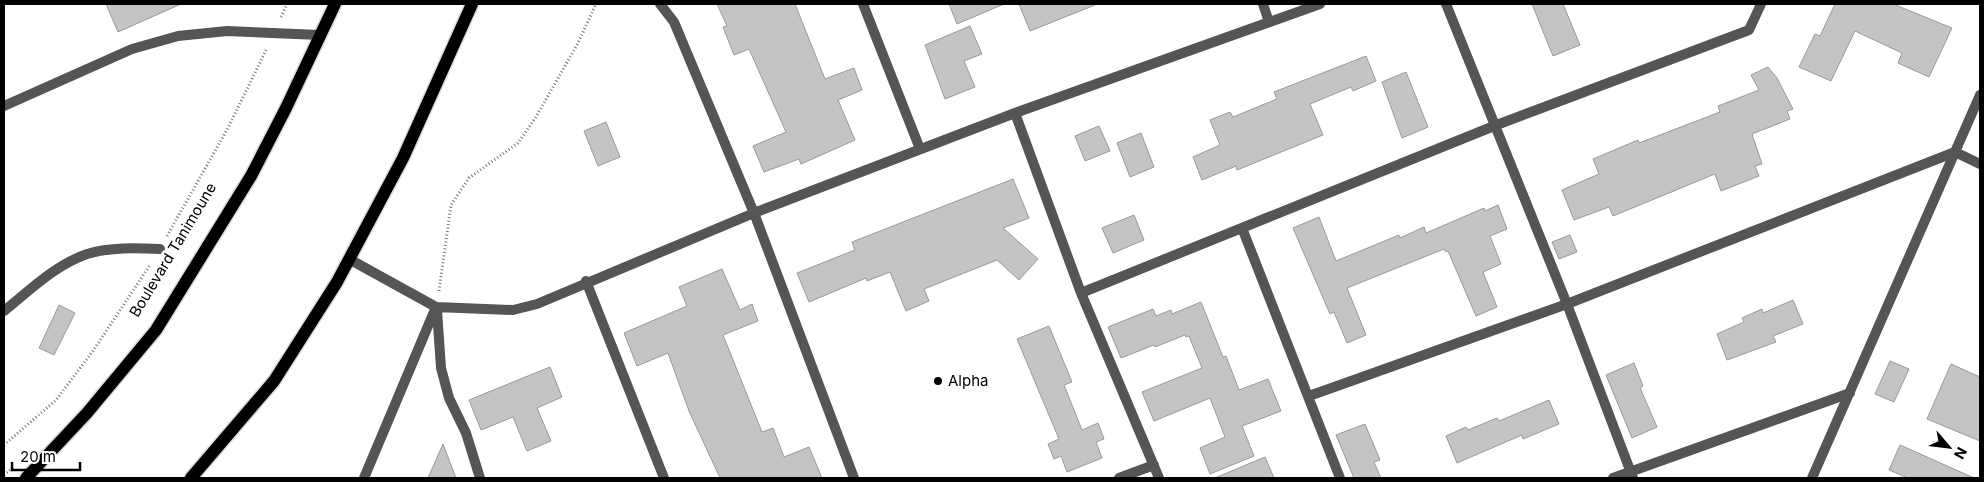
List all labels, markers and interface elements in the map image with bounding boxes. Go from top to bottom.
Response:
street label: Boulevard Tanimoune [125,179,220,320]
place label: Alpha [948,371,988,390]
marker: Alpha [932,375,944,387]
north arrow [1924,422,1974,472]
scale bar [12,440,80,472]
text: N [1951,445,1971,462]
text: 20 m [20,447,56,466]

